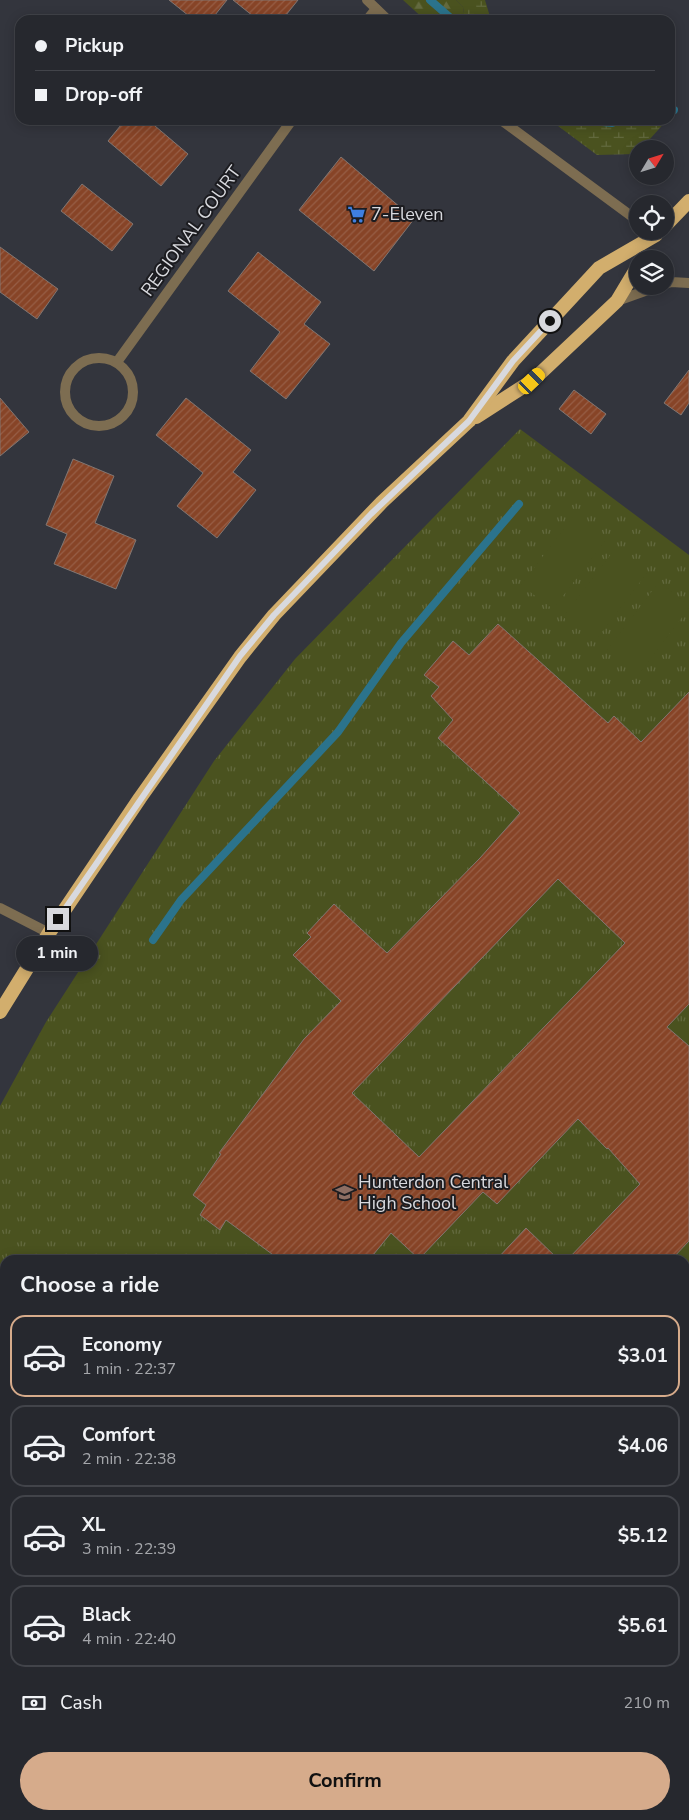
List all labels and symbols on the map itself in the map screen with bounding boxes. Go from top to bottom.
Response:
north arrow [629,140,674,185]
street label: REGIONAL COURT [135,161,247,301]
place label: 7-Eleven [371,202,444,226]
supermarket icon: 7-Eleven [347,204,367,224]
route start [539,310,561,332]
car [515,365,548,397]
route end [47,908,69,930]
callout: 1 min [17,936,99,972]
place label: Hunterdon Central High School [358,1170,509,1215]
school or university icon: Hunterdon Central High School [334,1182,354,1202]

